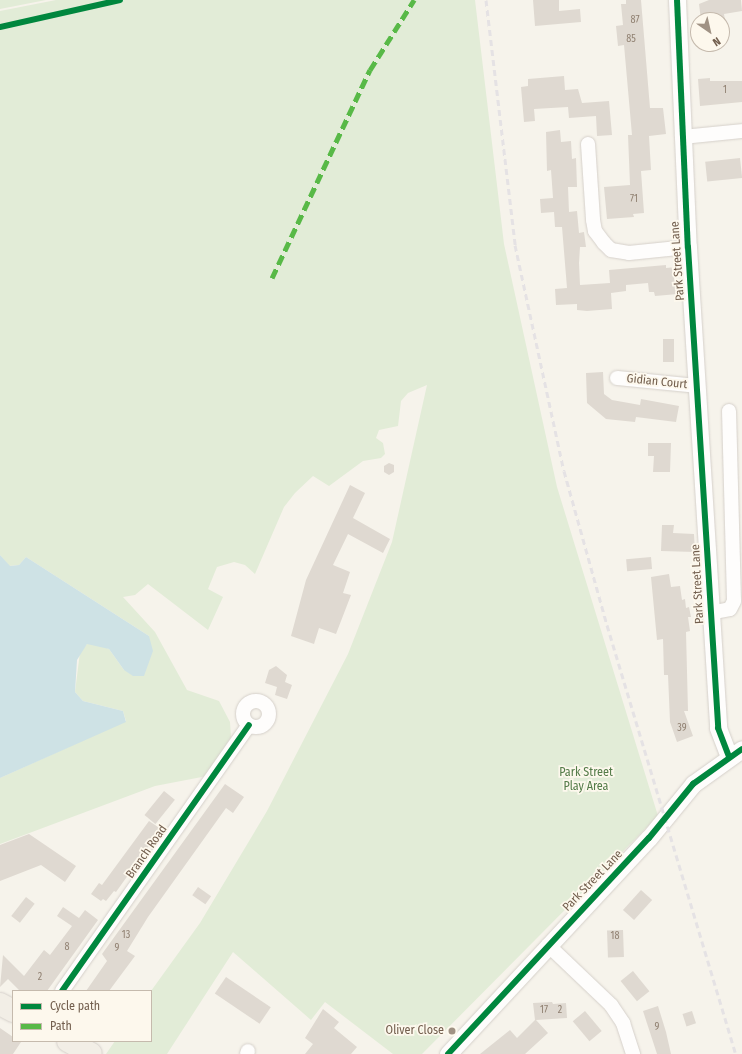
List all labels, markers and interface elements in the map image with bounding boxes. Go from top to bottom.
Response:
north arrow [690,12,730,52]
house number: 87 [631,15,639,27]
house number: 85 [626,34,636,46]
text: N [710,34,723,49]
house number: 1 [723,85,727,97]
house number: 71 [630,194,638,206]
street label: Park Street Lane [668,221,688,301]
street label: Gidian Court [626,372,688,392]
street label: Park Street Lane [689,544,707,624]
house number: 39 [677,723,687,735]
park label: Park Street Play Area [559,766,613,794]
street label: Branch Road [123,823,171,881]
street label: Park Street Lane [560,847,626,915]
house number: 13 [122,930,130,942]
house number: 18 [611,931,619,943]
house number: 8 [65,942,69,954]
house number: 9 [115,943,119,955]
house number: 2 [38,972,42,984]
legend [12,990,152,1042]
text: Cycle path [50,999,100,1013]
house number: 17 [540,1005,548,1017]
house number: 2 [558,1005,562,1017]
text: Path [50,1019,72,1033]
house number: 9 [655,1022,659,1034]
place label: Oliver Close [386,1024,444,1038]
marker: Oliver Close [447,1026,457,1036]

